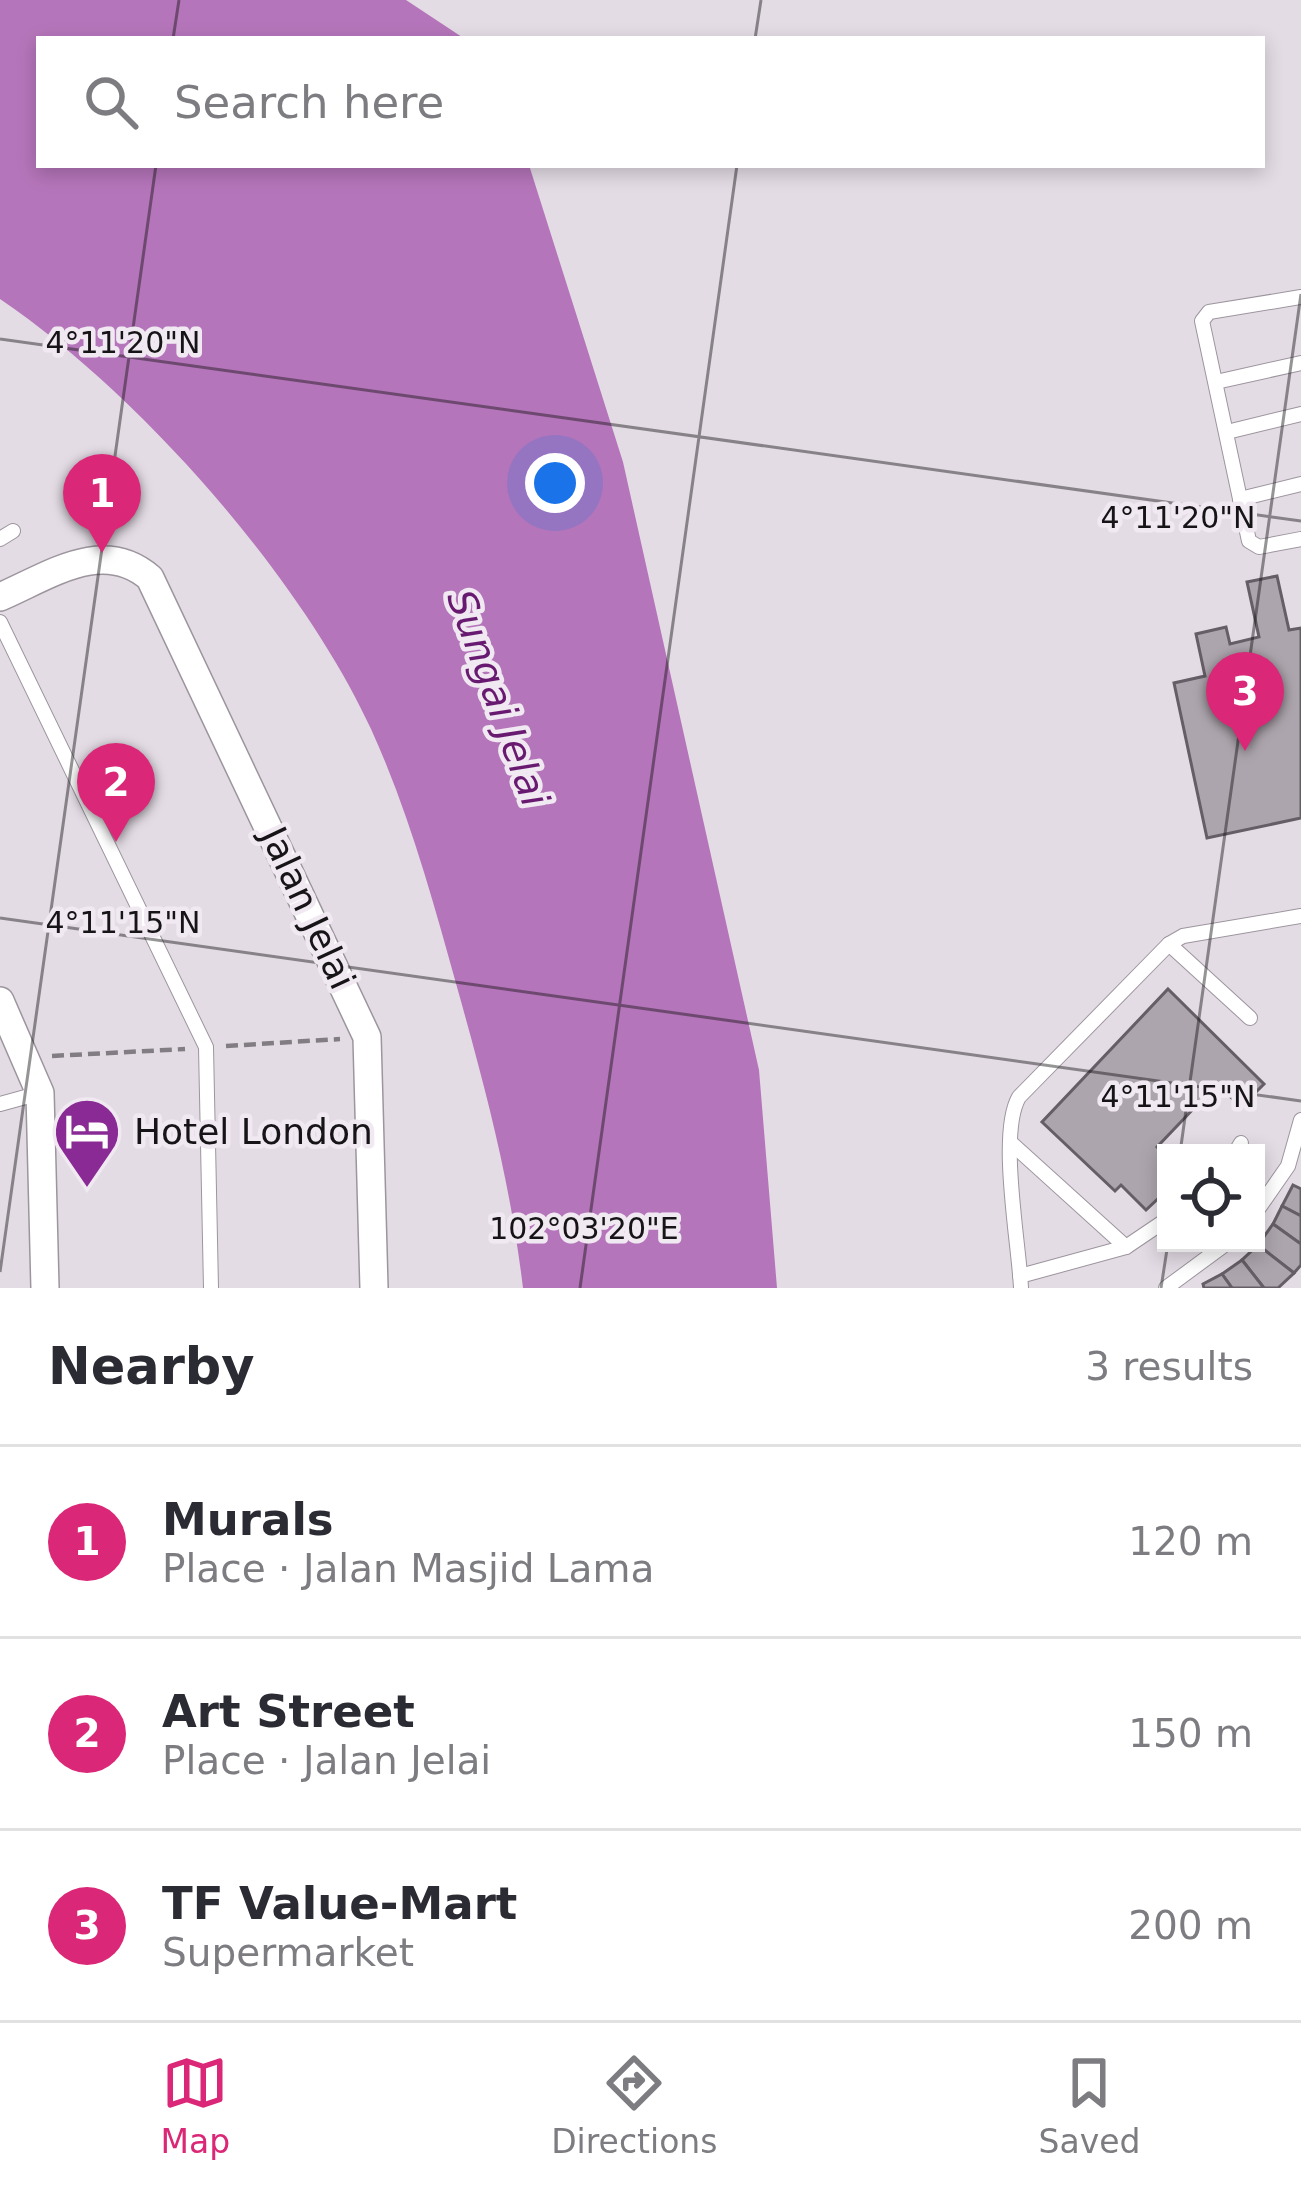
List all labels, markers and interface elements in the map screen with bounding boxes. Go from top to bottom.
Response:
search box [36,36,1265,168]
icon: search [78,69,144,135]
text: Search here [174,76,444,129]
text: 4°11'20"N [46,325,200,360]
your location [525,453,585,513]
pin: 1 [63,454,141,553]
text: 4°11'20"N [1101,500,1255,535]
water label: Sungai Jelai [438,584,558,813]
pin: 3 [1206,652,1284,751]
pin: 2 [77,743,155,842]
street label: Jalan Jelai [252,819,363,995]
text: 4°11'15"N [46,905,200,940]
text: 4°11'15"N [1101,1079,1255,1114]
hotel icon: Hotel London [52,1096,122,1190]
place label: Hotel London [134,1111,373,1152]
map controls [1157,1144,1265,1252]
button: locate [1157,1144,1265,1252]
text: 102°03'20"E [489,1211,679,1246]
text: Nearby [48,1337,255,1396]
text: 3 results [1085,1344,1253,1389]
text: Murals [162,1493,334,1546]
text: 1 [73,1519,101,1564]
text: 120 m [1128,1519,1253,1564]
text: Place · Jalan Masjid Lama [162,1546,654,1591]
text: Art Street [162,1685,415,1738]
text: 2 [73,1711,101,1756]
text: 150 m [1128,1711,1253,1756]
text: Place · Jalan Jelai [162,1738,491,1783]
text: TF Value-Mart [162,1877,517,1930]
text: 3 [73,1903,101,1948]
text: 200 m [1128,1903,1253,1948]
text: Supermarket [162,1930,414,1975]
tab: Map [161,2050,230,2161]
tab: Directions [551,2050,717,2161]
tab: Saved [1039,2050,1140,2161]

